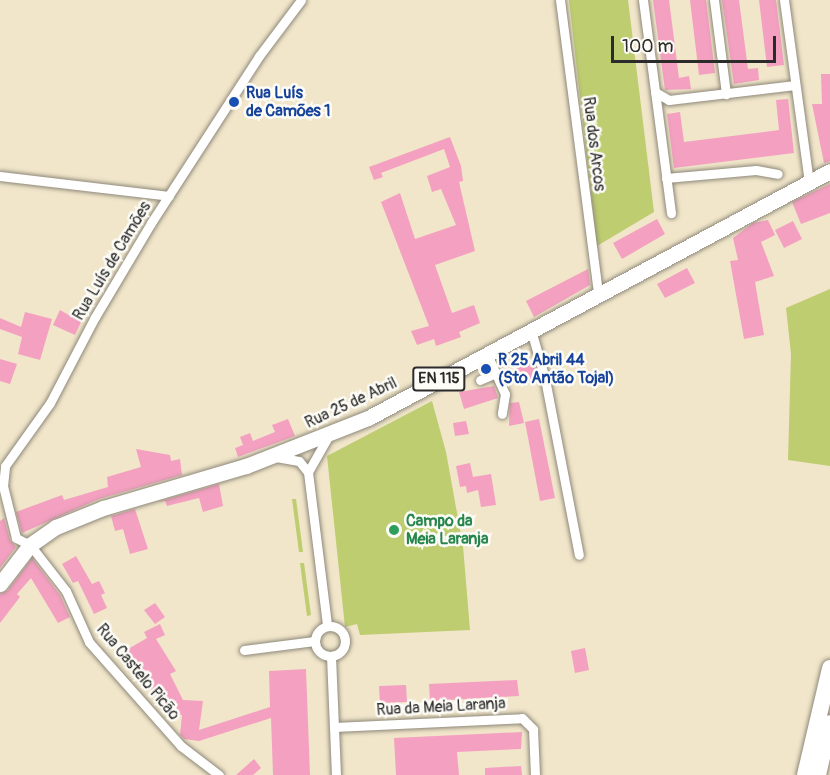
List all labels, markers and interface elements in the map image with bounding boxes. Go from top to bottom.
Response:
scale bar [614,24,779,62]
text: 100 m [622,35,674,58]
place label: Rua Luís de Camões 1 [246,83,330,121]
marker: Rua Luís de Camões 1 [227,95,241,109]
street label: Rua dos Arcos [579,96,609,192]
street label: Rua Luís de Camões [69,198,155,324]
place label: R 25 Abril 44 (Sto Antão Tojal) [498,350,614,388]
marker: R 25 Abril 44 (Sto Antão Tojal) [479,362,493,376]
road number: EN 115 [412,367,466,391]
street label: Rua 25 de Abril [302,373,400,433]
place label: Campo da Meia Laranja [406,511,488,549]
marker: Campo da Meia Laranja [387,523,401,537]
street label: Rua Castelo Picão [92,620,184,724]
street label: Rua da Meia Laranja [376,694,506,720]

